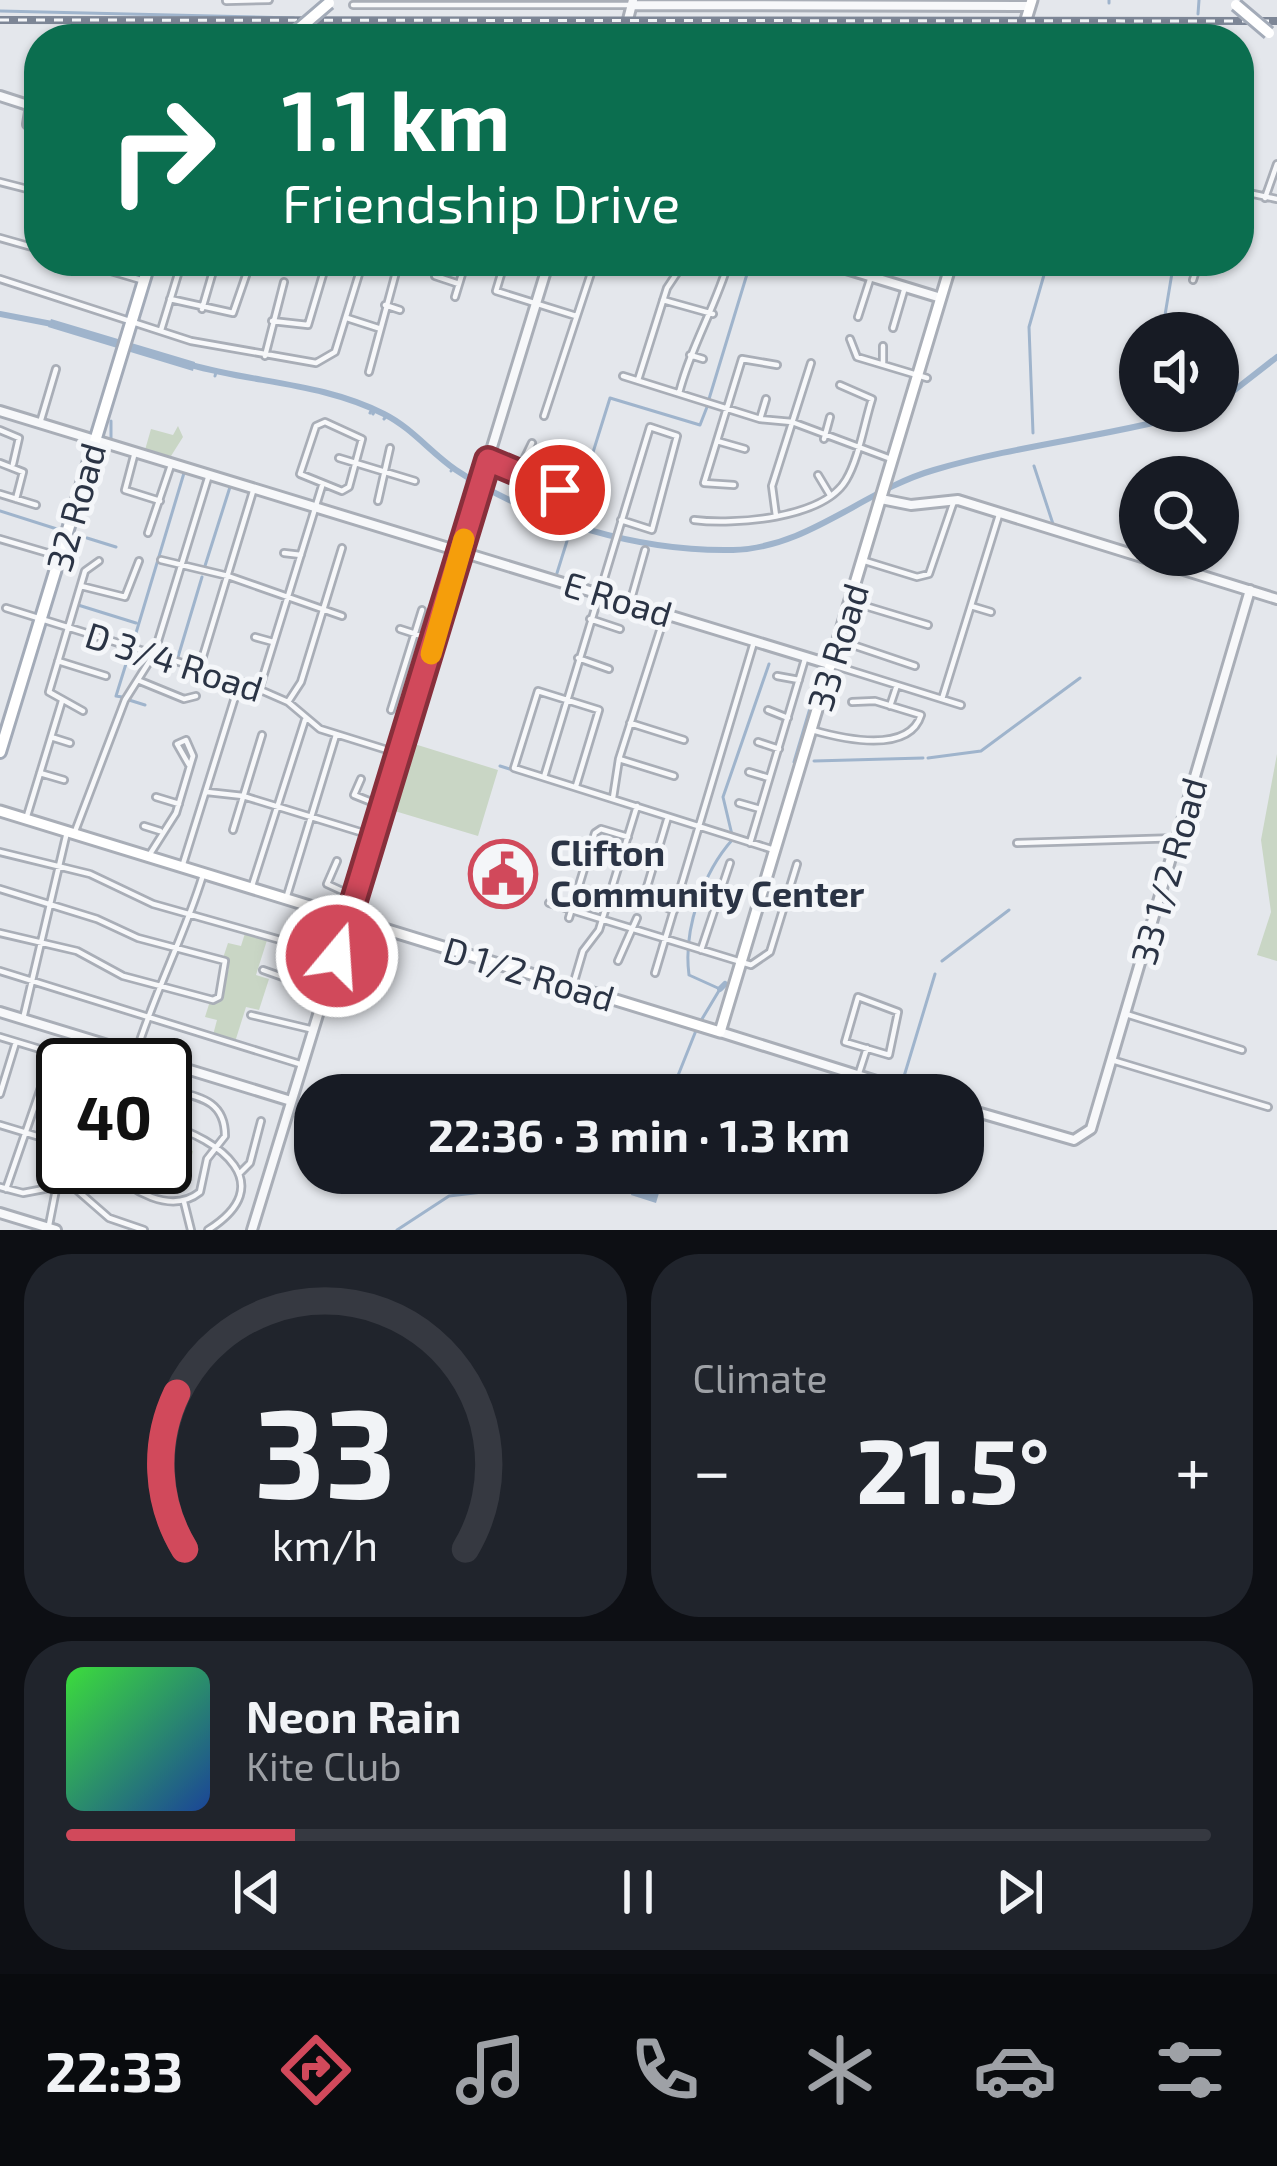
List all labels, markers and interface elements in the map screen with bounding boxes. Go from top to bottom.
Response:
text: 1.1 km [282,67,511,168]
icon: right [84,72,240,228]
text: Friendship Drive [282,169,680,234]
map controls [1119,312,1239,576]
button: sound [1119,312,1239,432]
street label: 32 Road [36,438,113,576]
pin [509,439,611,541]
button: search [1119,456,1239,576]
icon: arrive [527,457,593,523]
street label: E Road [559,561,678,634]
street label: 33 Road [797,578,876,715]
street label: D 3/4 Road [80,612,268,709]
street label: 33 1/2 Road [1120,772,1215,969]
place label: Clifton Community Center [550,830,865,915]
public building icon: Clifton Community Center [468,839,538,909]
position arrow [274,893,400,1019]
street label: D 1/2 Road [439,926,620,1019]
speed limit sign: 40 [36,1038,192,1194]
text: 22:36 · 3 min · 1.3 km [428,1107,850,1161]
text: Climate [693,1354,827,1401]
text: 33 [254,1373,396,1523]
text: 21.5° [856,1414,1050,1522]
text: − [693,1429,731,1508]
text: + [1175,1429,1211,1508]
text: km/h [272,1517,378,1569]
text: Neon Rain [246,1688,461,1742]
text: Kite Club [246,1742,402,1789]
icon: previous [224,1859,290,1925]
icon: pause [605,1859,671,1925]
icon: next [987,1859,1053,1925]
icon: directions [274,2028,358,2112]
icon: music [449,2028,533,2112]
icon: phone [623,2028,707,2112]
icon: climate [798,2028,882,2112]
icon: car [973,2028,1057,2112]
icon: filters [1148,2028,1232,2112]
text: 22:33 [45,2038,183,2103]

